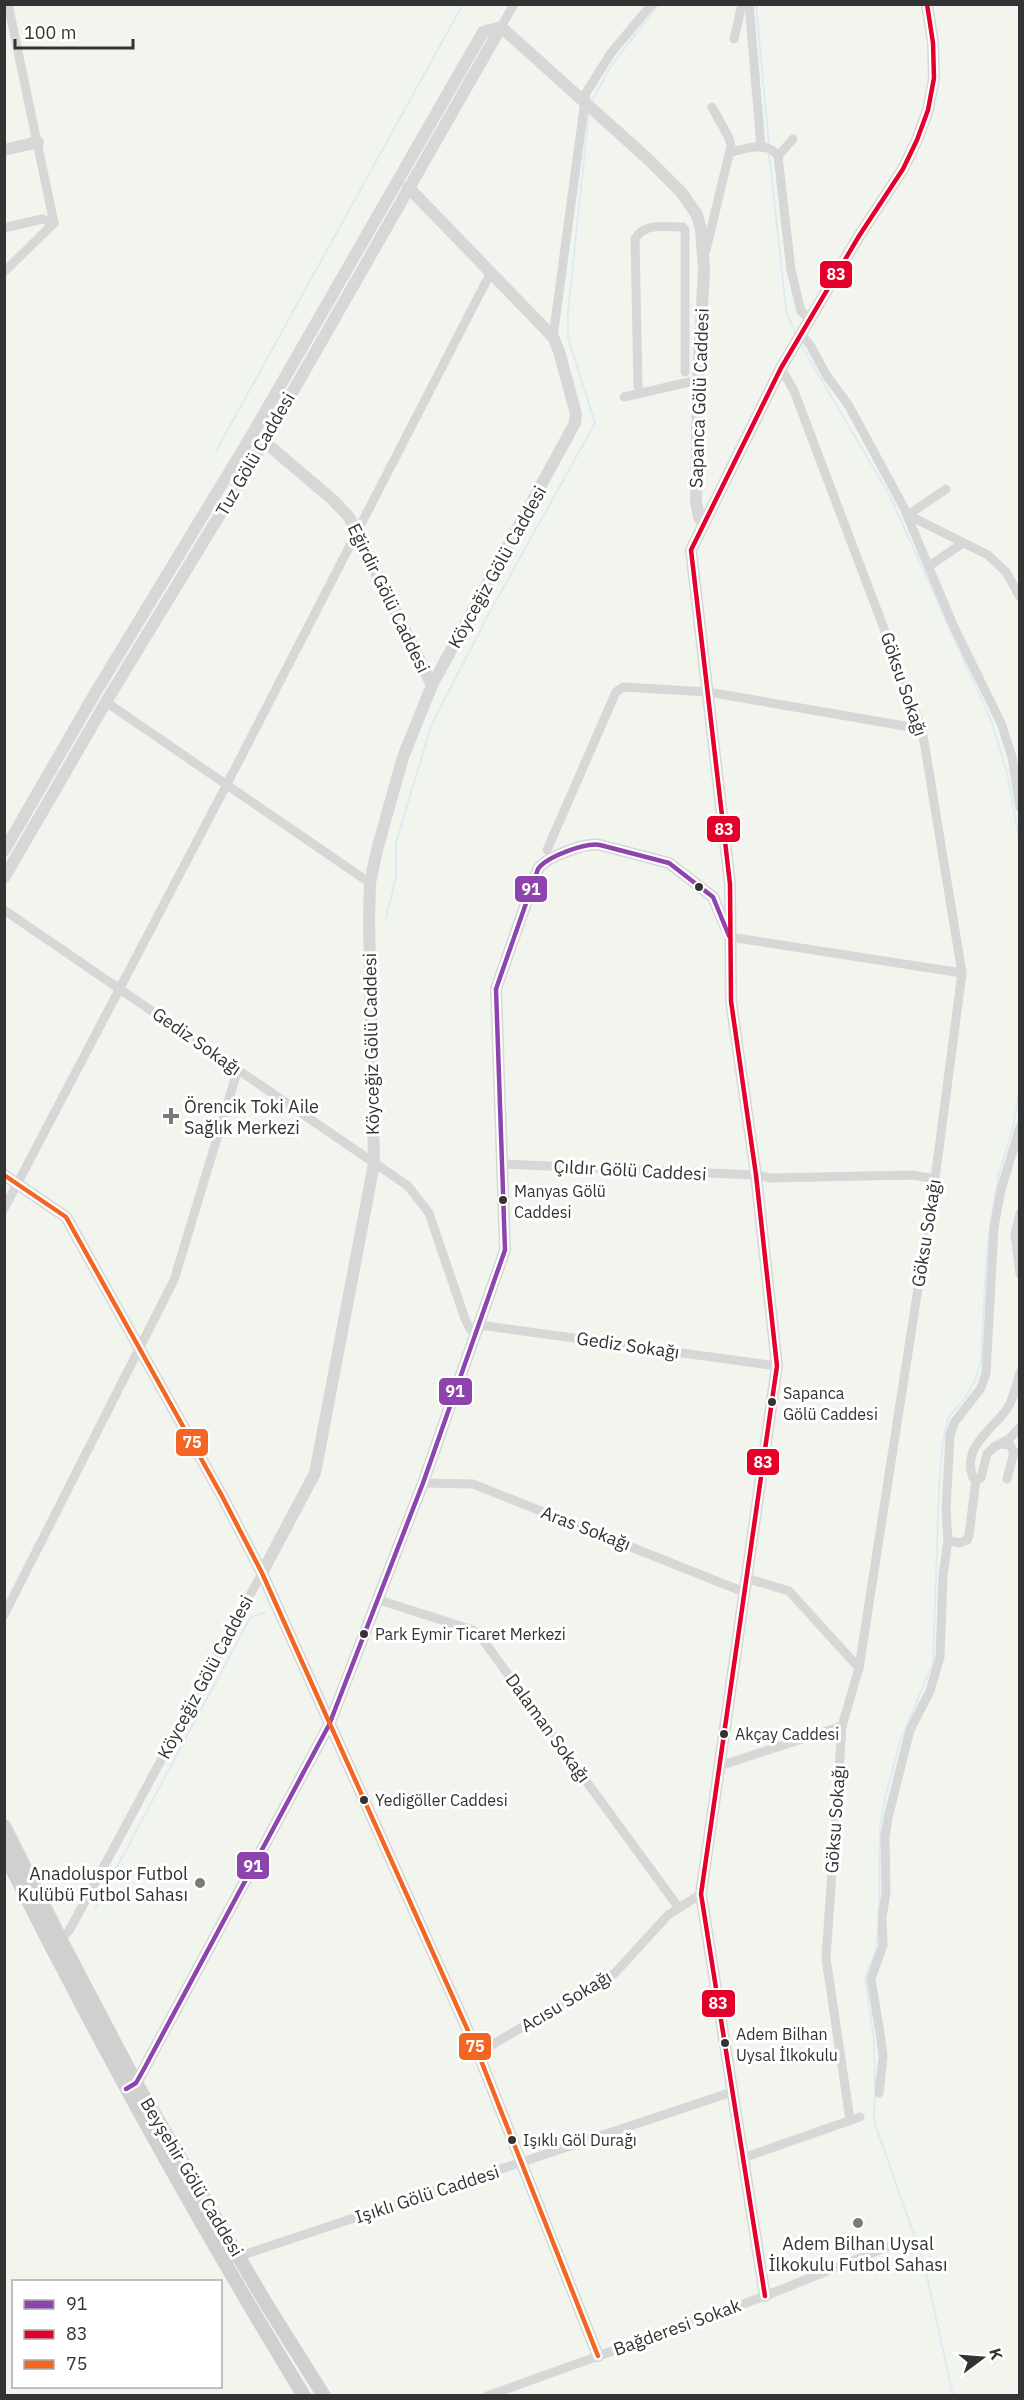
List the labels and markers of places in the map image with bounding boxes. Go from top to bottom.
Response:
unlabelled marker [693,881,705,893]
place label: Örencik Toki Aile Sağlık Merkezi [184,1095,319,1139]
marker: Örencik Toki Aile Sağlık Merkezi [162,1107,180,1125]
place label: Manyas Gölü Caddesi [514,1181,606,1222]
marker: Manyas Gölü Caddesi [497,1194,509,1206]
place label: Sapanca Gölü Caddesi [783,1383,878,1424]
marker: Sapanca Gölü Caddesi [766,1396,778,1408]
place label: Park Eymir Ticaret Merkezi [375,1624,566,1644]
marker: Park Eymir Ticaret Merkezi [358,1628,370,1640]
place label: Akçay Caddesi [735,1724,839,1744]
marker: Akçay Caddesi [718,1728,730,1740]
place label: Yedigöller Caddesi [375,1790,508,1810]
marker: Yedigöller Caddesi [358,1794,370,1806]
place label: Anadoluspor Futbol Kulübü Futbol Sahası [18,1862,188,1906]
marker: Anadoluspor Futbol Kulübü Futbol Sahası [193,1876,207,1890]
place label: Adem Bilhan Uysal İlkokulu [736,2024,838,2065]
marker: Adem Bilhan Uysal İlkokulu [719,2037,731,2049]
place label: Işıklı Göl Durağı [523,2130,637,2150]
marker: Işıklı Göl Durağı [506,2134,518,2146]
marker: Adem Bilhan Uysal İlkokulu Futbol Sahası [851,2216,865,2230]
place label: Adem Bilhan Uysal İlkokulu Futbol Sahası [768,2232,948,2276]

